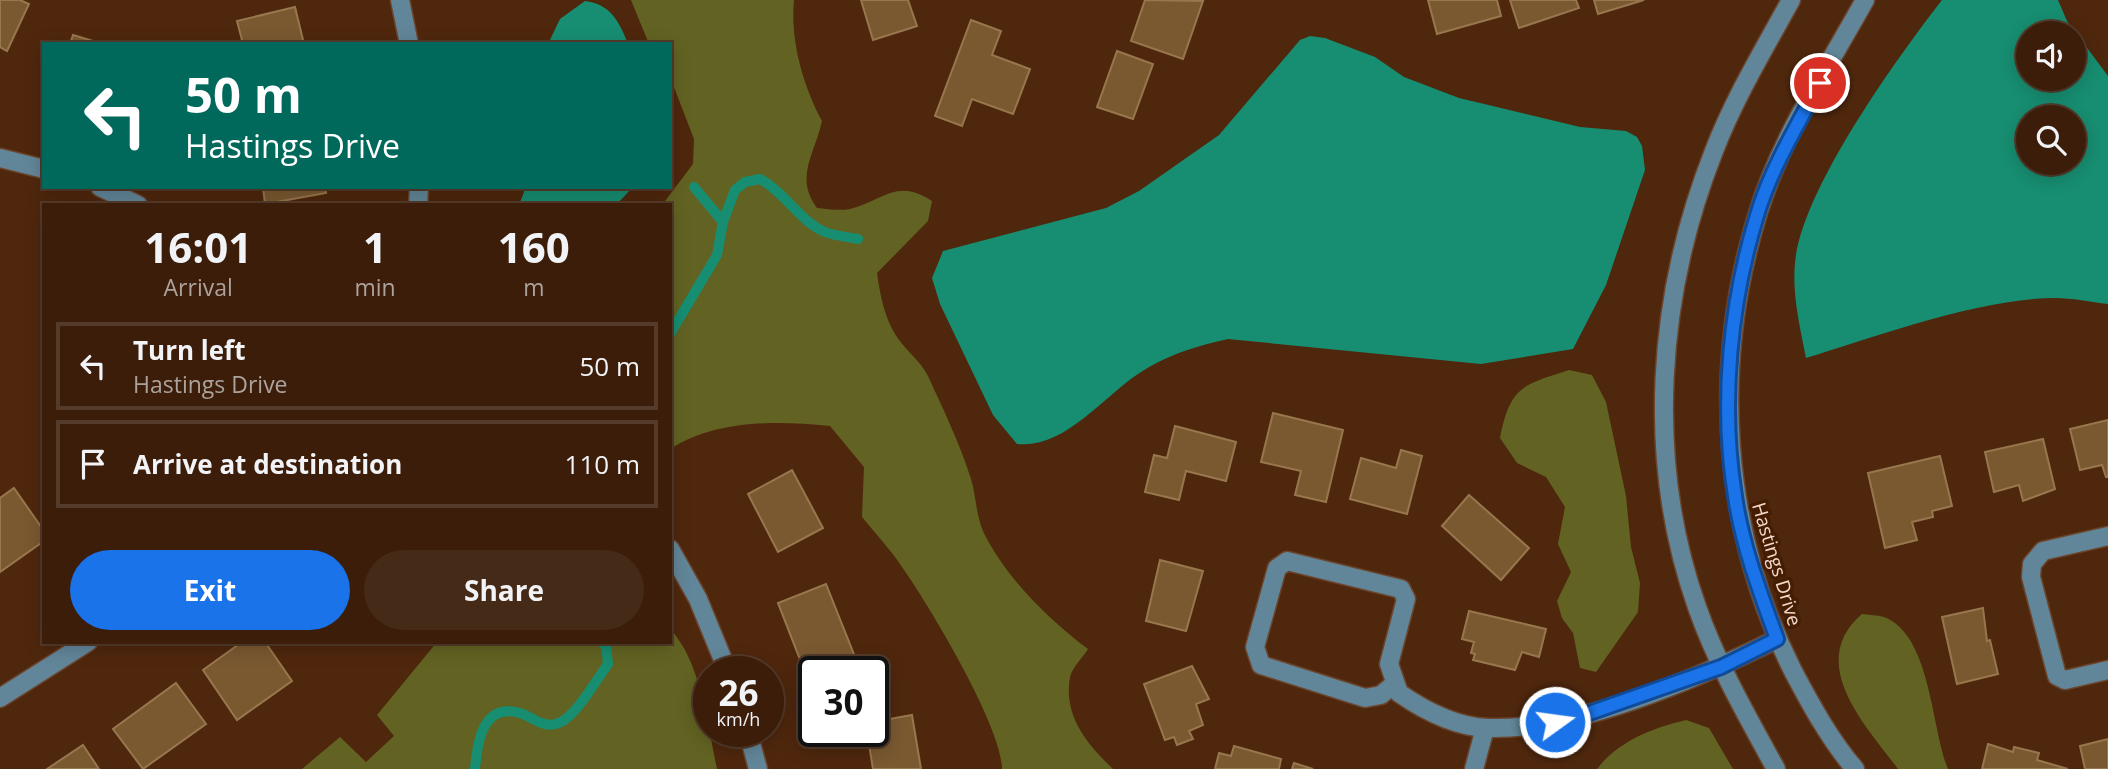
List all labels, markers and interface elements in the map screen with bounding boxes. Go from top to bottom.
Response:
map controls [2016,21,2086,175]
button: sound [2016,21,2086,91]
pin [1790,53,1850,113]
text: 50 m [185,61,302,127]
icon: arrive [1801,64,1839,102]
icon: left [70,70,161,161]
button: search [2016,105,2086,175]
text: Hastings Drive [185,124,400,167]
text: 16:01 [144,218,252,275]
text: 1 [363,218,387,275]
text: 160 [498,218,570,275]
text: Arrival [164,271,233,303]
text: min [354,271,396,303]
text: m [523,271,544,303]
text: Turn left [133,332,245,368]
icon: left [74,347,112,385]
text: 50 m [579,348,640,384]
text: Hastings Drive [133,368,288,400]
icon: arrive [74,445,112,483]
text: Arrive at destination [133,446,402,482]
text: 110 m [565,446,640,482]
street label: Hastings Drive [1746,499,1808,629]
button: Exit [70,550,350,630]
button: Share [364,550,644,630]
speed limit sign: 30 [798,656,889,747]
text: 26 [718,669,759,716]
position arrow [1518,685,1592,759]
text: km/h [717,707,760,731]

